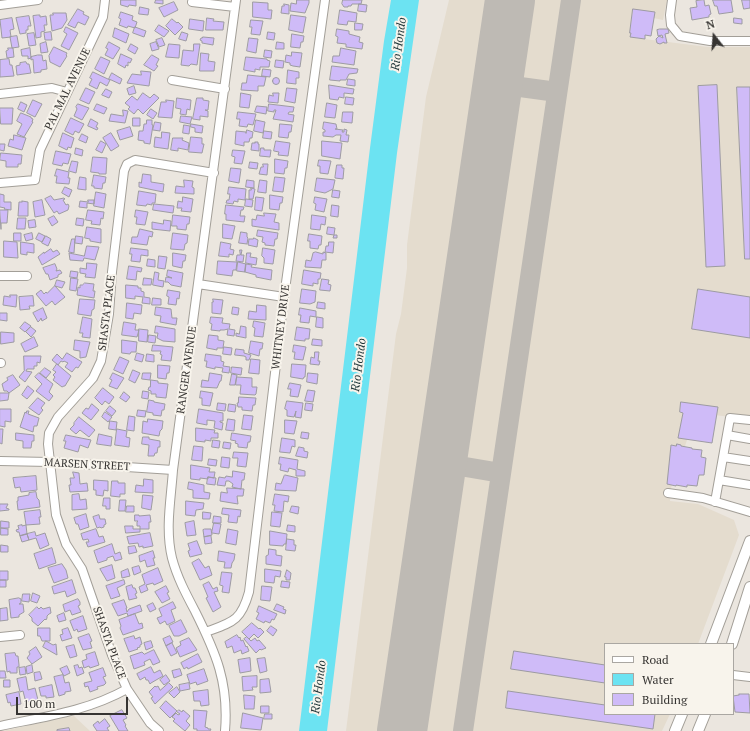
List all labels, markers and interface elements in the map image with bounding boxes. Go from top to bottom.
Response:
water label: Rio Hondo [388,16,410,72]
north arrow [694,16,734,56]
text: N [704,17,717,32]
street label: PAL MAL AVENUE [42,46,94,132]
street label: SHASTA PLACE [96,274,118,352]
street label: WHITNEY DRIVE [269,284,293,370]
street label: RANGER AVENUE [174,325,200,415]
water label: Rio Hondo [349,337,369,393]
street label: MARSEN STREET [44,456,130,474]
street label: SHASTA PLACE [90,605,128,681]
legend [604,643,734,715]
text: Road [642,652,669,667]
water label: Rio Hondo [309,659,329,715]
text: Water [642,672,674,687]
scale bar [18,689,130,715]
text: Building [642,692,687,707]
text: 100 m [23,696,55,711]

